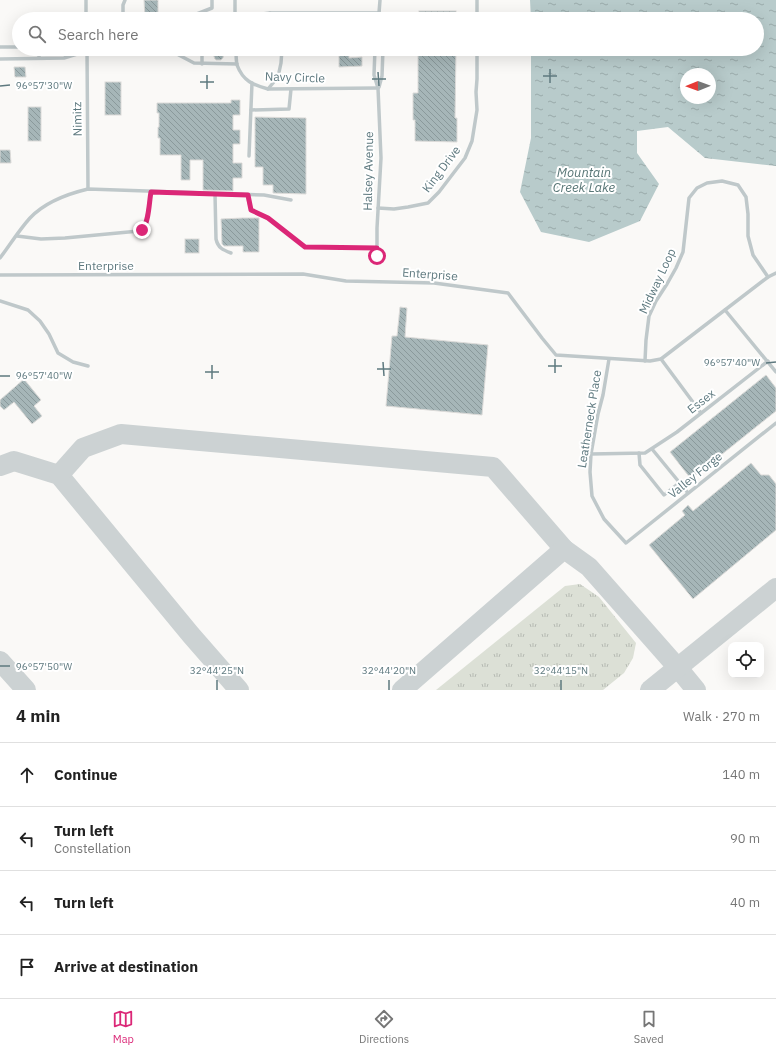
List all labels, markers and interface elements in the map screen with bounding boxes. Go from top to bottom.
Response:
search box [12,12,764,56]
icon: search [26,23,48,45]
text: Search here [58,25,138,44]
street label: Navy Circle [265,68,326,86]
north arrow [680,68,716,104]
text: 96°57'30"W [16,79,72,92]
street label: Nimitz [69,101,85,137]
street label: Halsey Avenue [360,131,376,211]
street label: King Drive [419,142,464,195]
water label: Mountain Creek Lake [553,164,616,196]
route end [133,221,151,239]
street label: Midway Loop [635,246,679,316]
route start [368,247,386,265]
street label: Enterprise [78,258,134,273]
street label: Enterprise [402,265,459,283]
text: 96°57'40"W [704,356,760,369]
text: 96°57'40"W [16,369,72,382]
street label: Leatherneck Place [574,369,604,469]
street label: Essex [684,386,718,416]
street label: Valley Forge [665,448,725,501]
map controls [728,642,764,678]
button: locate [728,642,764,678]
text: 96°57'50"W [16,660,72,673]
text: 32°44'25"N [190,664,244,677]
text: 32°44'20"N [362,664,416,677]
text: 32°44'15"N [534,664,588,677]
text: 4 min [16,705,60,727]
text: Walk · 270 m [683,708,760,725]
icon: ahead [16,764,38,786]
text: Continue [54,765,118,784]
text: 140 m [722,766,760,783]
text: Turn left [54,821,114,840]
icon: left [16,828,38,850]
text: 90 m [730,830,760,847]
text: Constellation [54,840,131,857]
icon: left [16,892,38,914]
text: Turn left [54,893,114,912]
text: 40 m [730,894,760,911]
icon: arrive [16,956,38,978]
text: Arrive at destination [54,957,198,976]
tab: Map [112,1008,134,1046]
tab: Directions [359,1008,409,1046]
tab: Saved [634,1008,664,1046]

